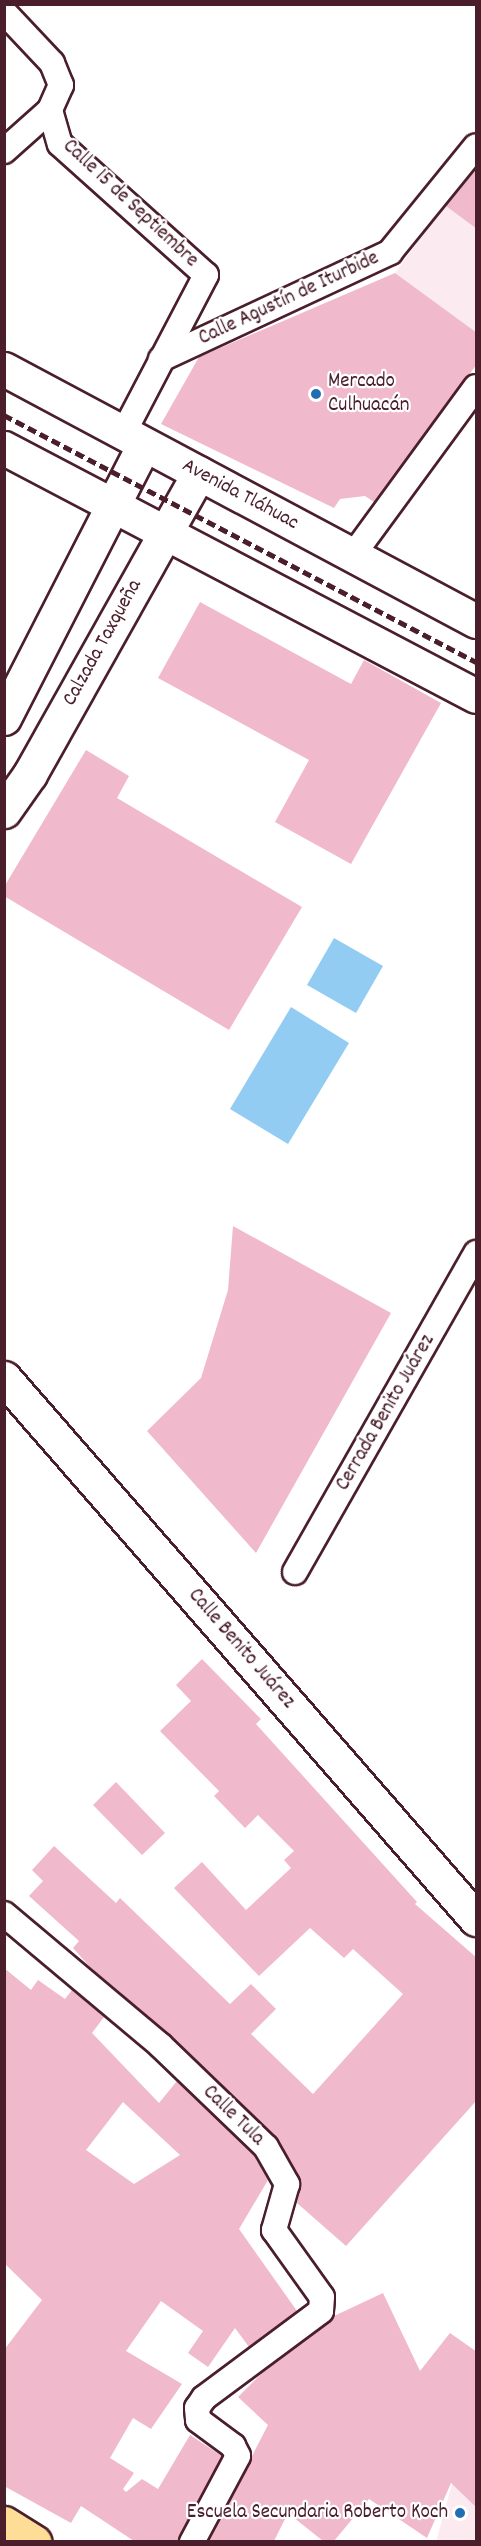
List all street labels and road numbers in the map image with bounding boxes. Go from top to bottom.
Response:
street label: Calle 15 de Septiembre [57,134,203,274]
street label: Calle Agustín de Iturbide [195,246,383,352]
street label: Avenida Tláhuac [177,454,303,536]
street label: Calzada Taxqueña [58,575,148,711]
street label: Cerrada Benito Juárez [331,1330,441,1496]
street label: Calle Benito Juárez [182,1584,300,1714]
street label: Calle Tula [197,2080,269,2152]

